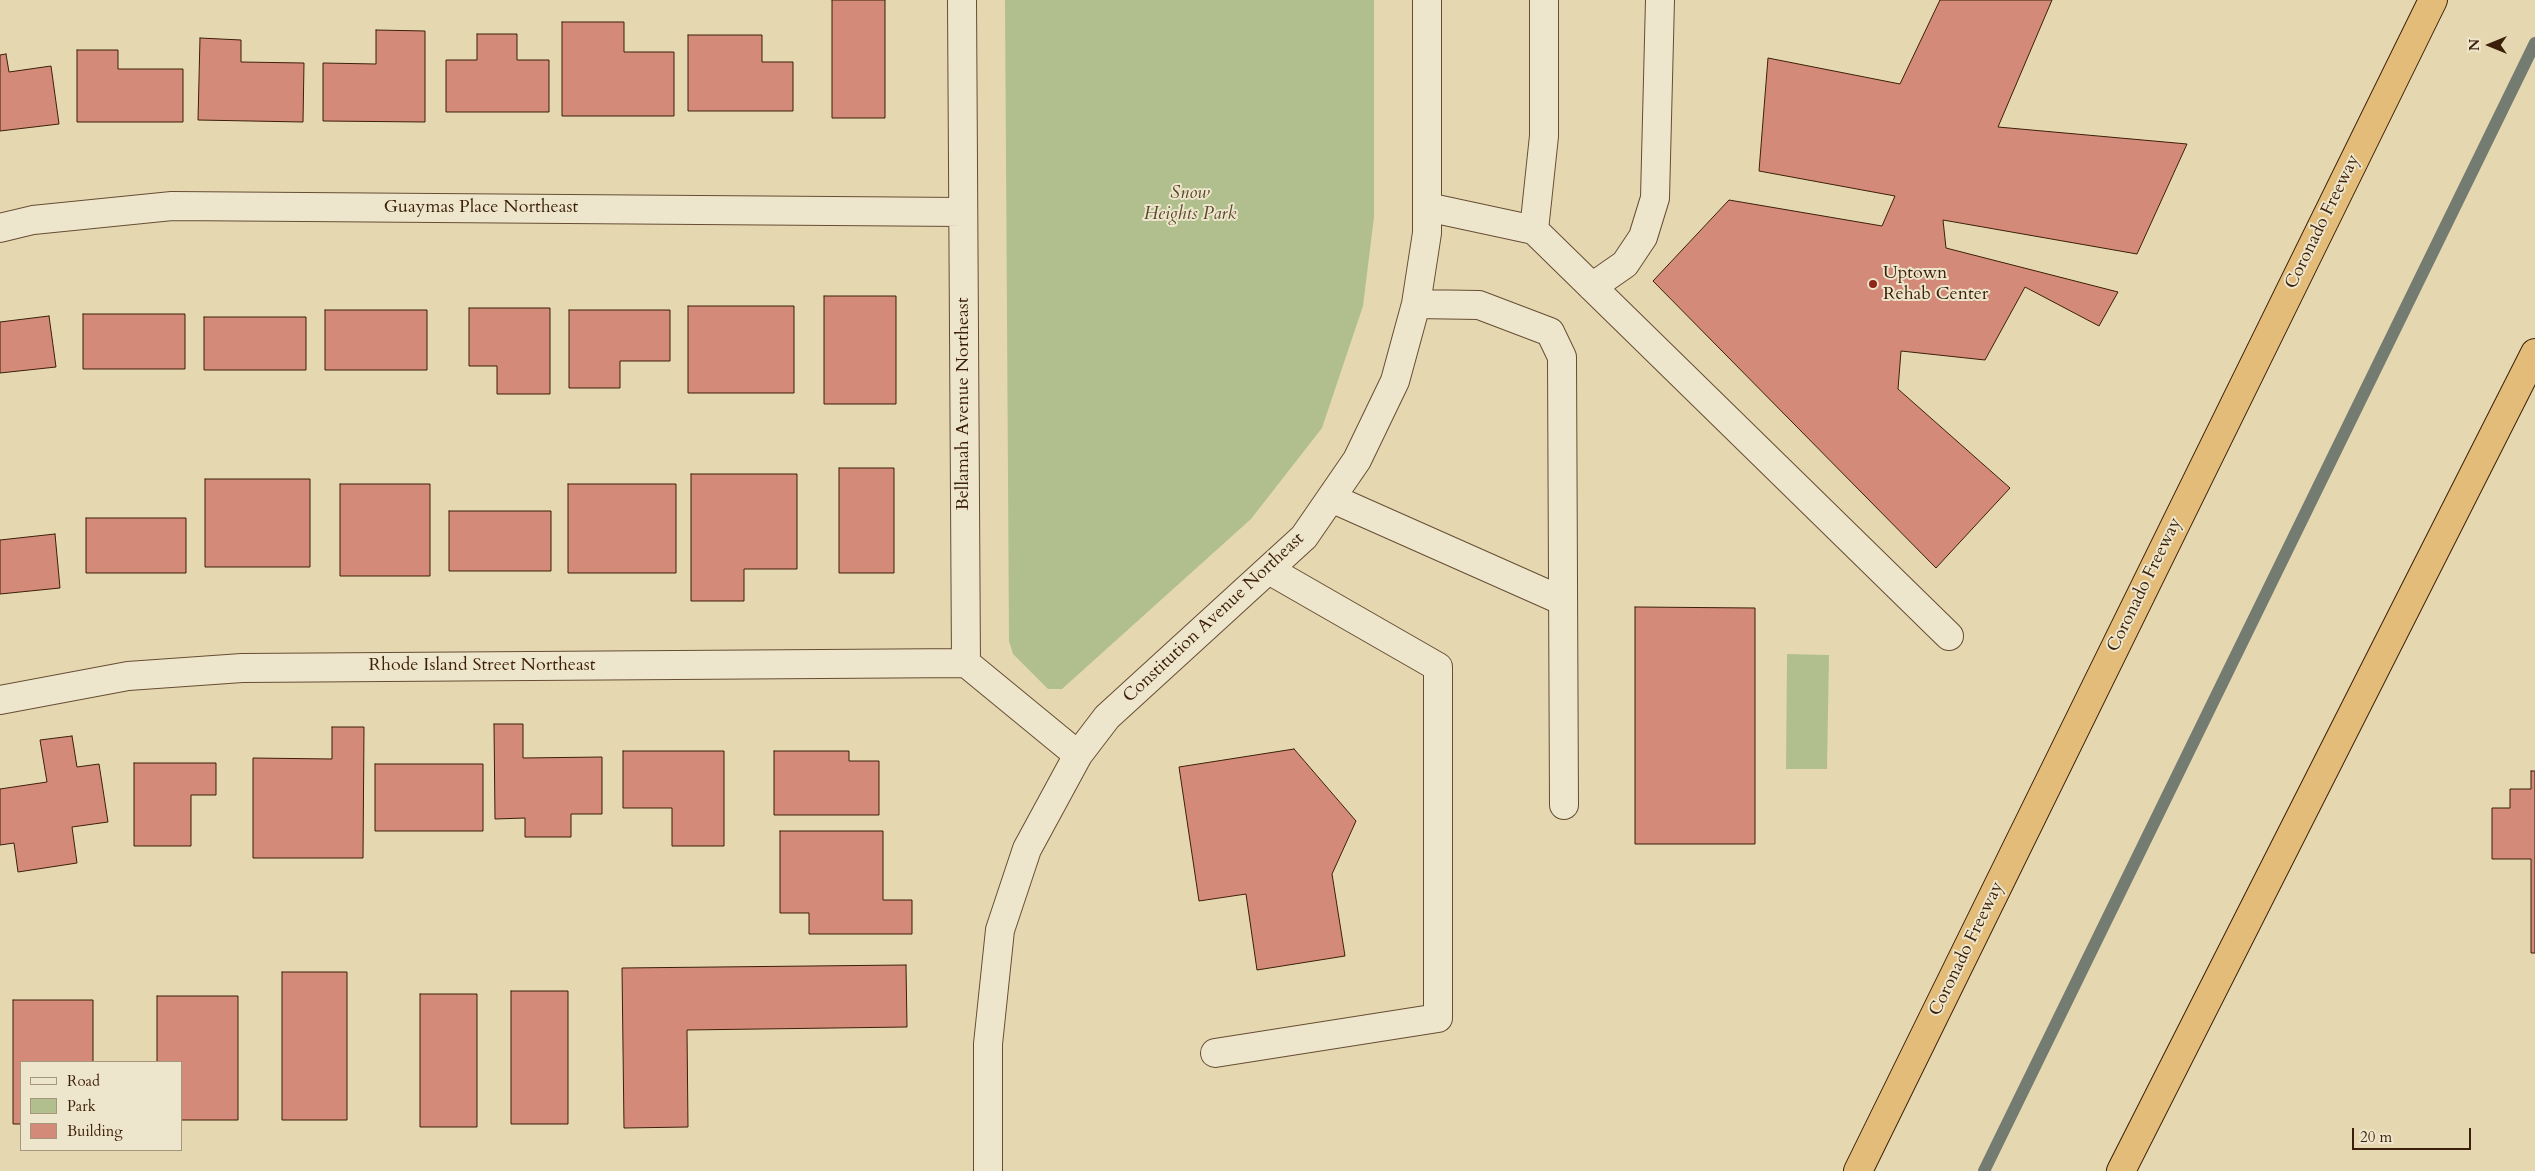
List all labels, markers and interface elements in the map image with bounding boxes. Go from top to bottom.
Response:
north arrow [2465,20,2515,70]
text: N [2465,39,2484,51]
street label: Coronado Freeway [2281,151,2365,293]
park label: Snow Heights Park [1144,183,1236,225]
street label: Guaymas Place Northeast [384,197,578,219]
place label: Uptown Rehab Center [1883,263,1988,306]
marker: Uptown Rehab Center [1867,278,1879,290]
street label: Bellamah Avenue Northeast [953,297,975,511]
street label: Coronado Freeway [2103,514,2187,656]
street label: Constitution Avenue Northeast [1119,528,1309,708]
street label: Rhode Island Street Northeast [369,655,595,677]
street label: Coronado Freeway [1925,878,2009,1020]
legend [20,1061,182,1151]
text: Road [67,1071,100,1091]
text: Park [67,1096,96,1116]
scale bar [2355,1118,2474,1150]
text: Building [67,1121,123,1141]
text: 20 m [2360,1127,2392,1147]

